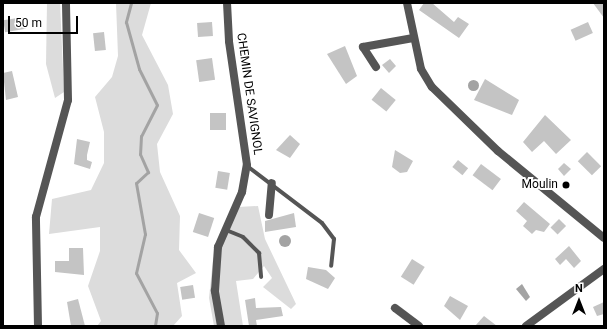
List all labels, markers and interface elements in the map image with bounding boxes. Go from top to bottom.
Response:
scale bar [10,8,80,34]
text: 50 m [15,16,42,30]
street label: CHEMIN DE SAVIGNOL [233,32,265,156]
place label: Moulin [522,178,558,192]
marker: Moulin [561,180,571,190]
north arrow [559,281,599,321]
text: N [575,282,583,295]

